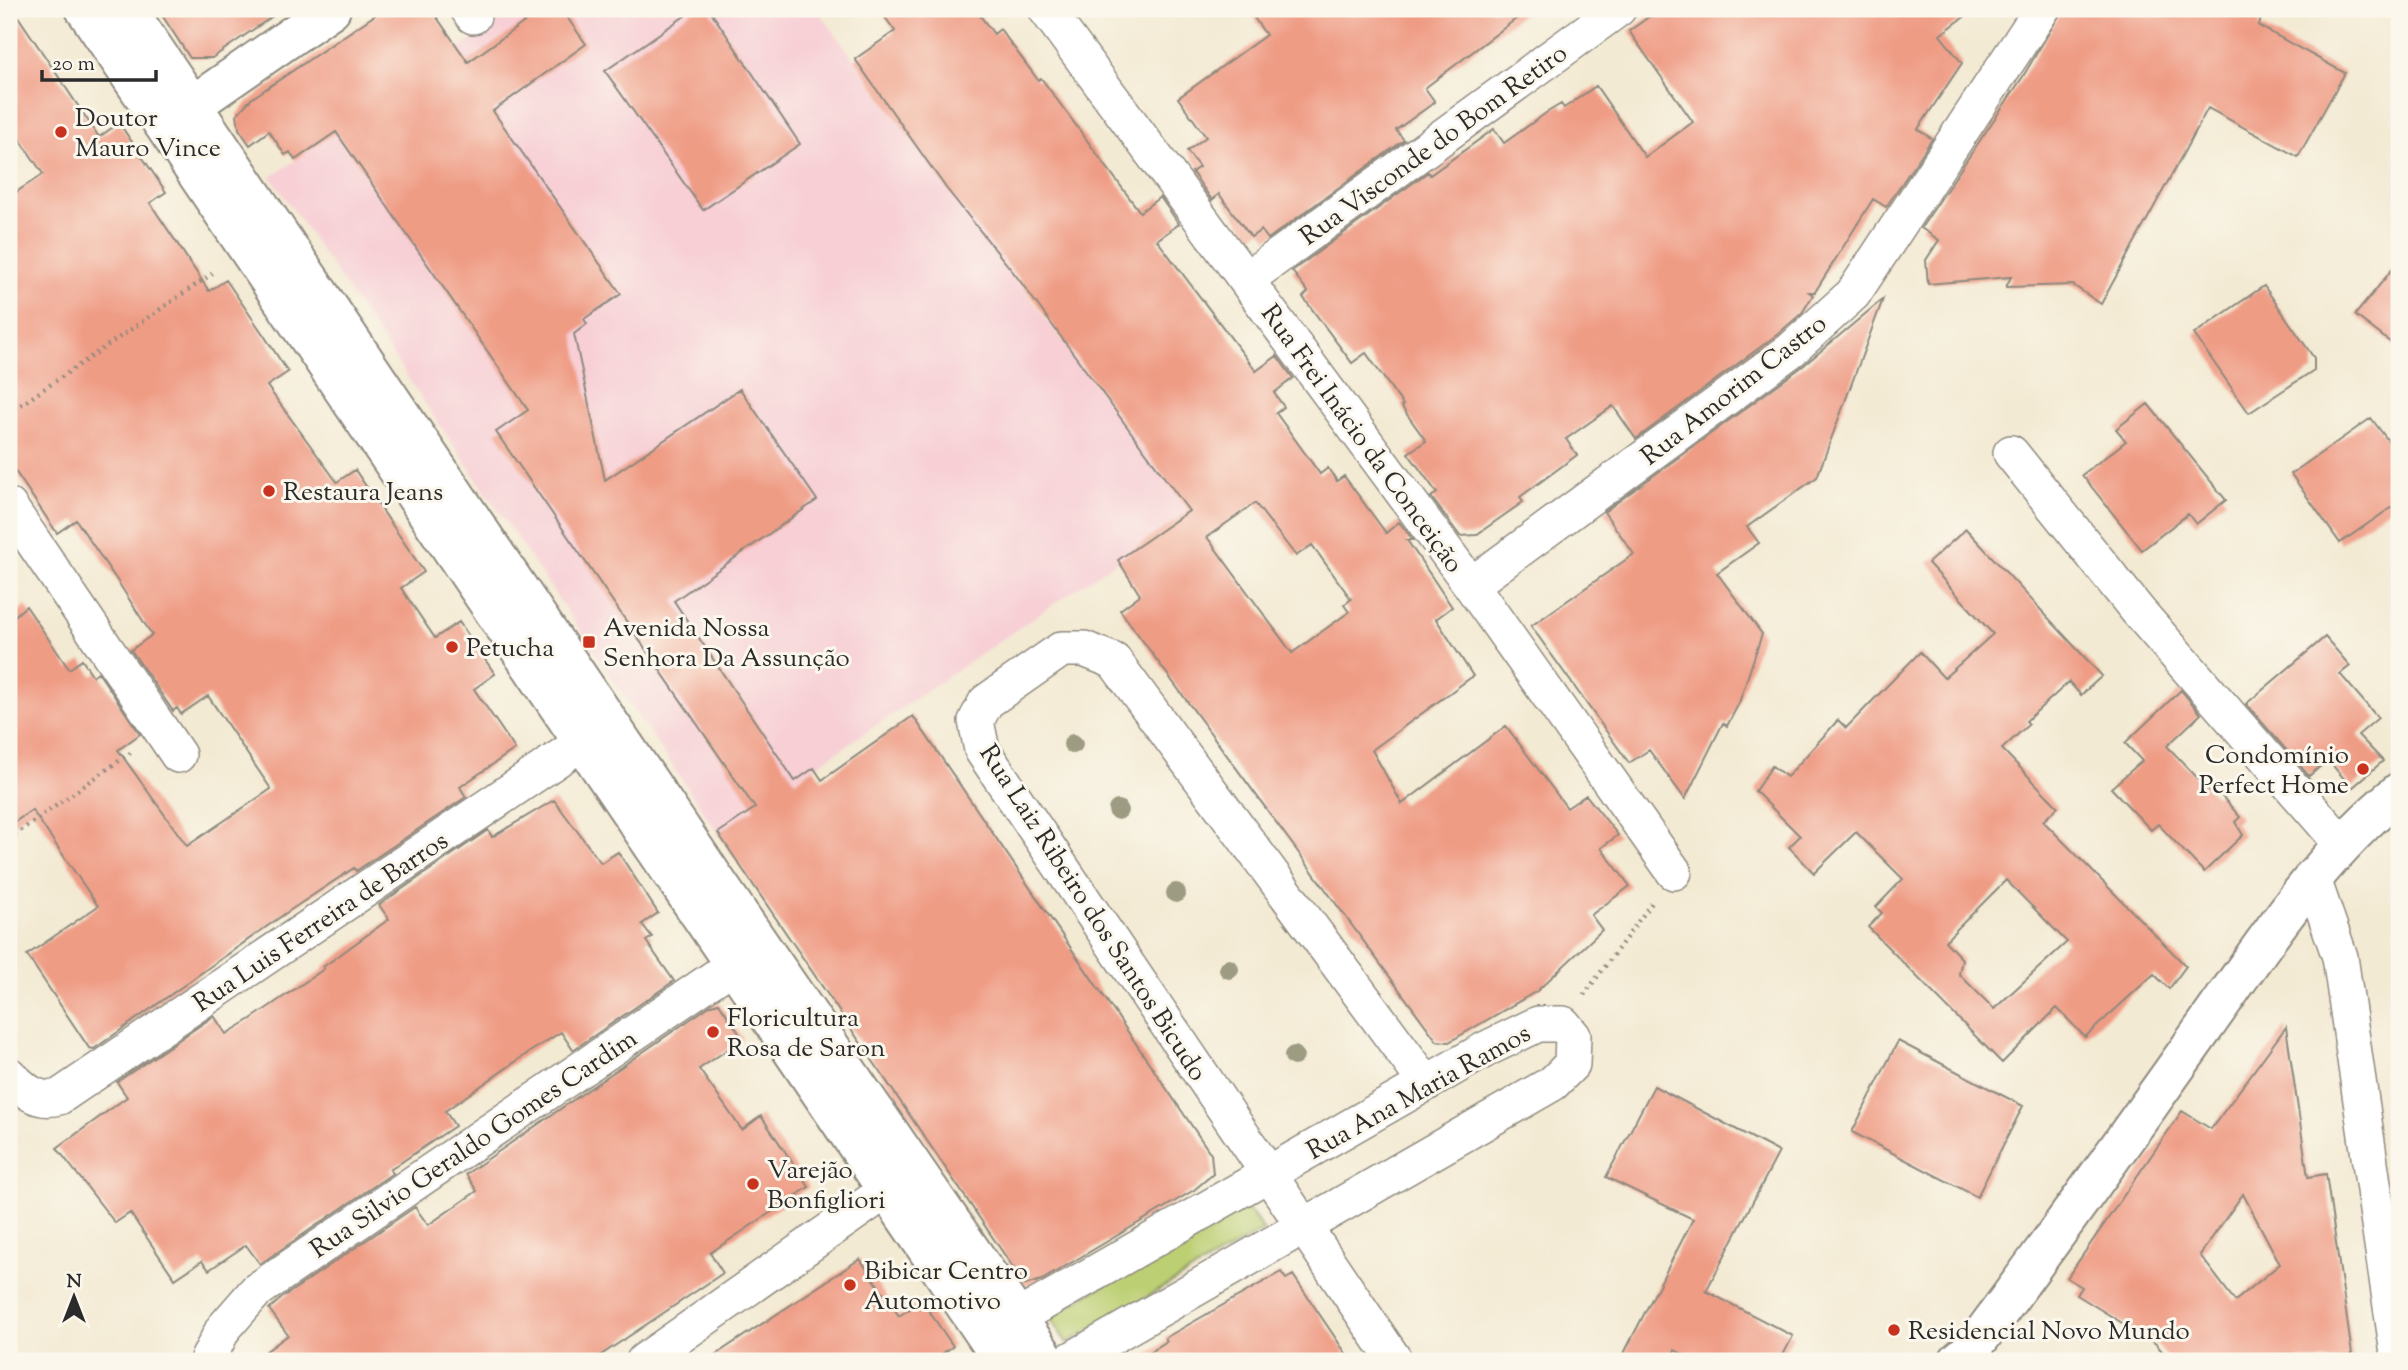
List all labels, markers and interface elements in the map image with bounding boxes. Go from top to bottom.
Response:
street label: Rua Visconde do Bom Retiro [1293,36,1576,256]
scale bar [42,38,156,82]
text: 20 m [52,50,95,80]
place label: Doutor Mauro Vince [75,101,221,168]
marker: Doutor Mauro Vince [53,124,69,140]
street label: Rua Frei Inácio da Conceição [1251,298,1471,581]
street label: Rua Amorim Castro [1634,307,1835,475]
place label: Restaura Jeans [283,475,443,512]
marker: Restaura Jeans [261,483,277,499]
place label: Avenida Nossa Senhora Da Assunção [603,611,850,678]
place label: Petucha [466,631,554,668]
marker: Avenida Nossa Senhora Da Assunção [581,634,597,650]
marker: Petucha [444,639,460,655]
street label: Rua Laiz Ribeiro dos Santos Bicudo [969,738,1215,1089]
place label: Condomínio Perfect Home [2199,738,2349,805]
marker: Condomínio Perfect Home [2355,761,2371,777]
street label: Rua Luis Ferreira de Barros [186,824,456,1022]
place label: Floricultura Rosa de Saron [727,1001,885,1068]
street label: Rua Ana Maria Ramos [1301,1016,1538,1170]
street label: Rua Silvio Geraldo Gomes Cardim [303,1021,645,1269]
marker: Floricultura Rosa de Saron [705,1024,721,1040]
place label: Varejão Bonfigliori [767,1153,886,1220]
marker: Varejão Bonfigliori [745,1176,761,1192]
place label: Bibicar Centro Automotivo [864,1254,1028,1321]
north arrow [38,1262,108,1332]
text: N [66,1269,82,1296]
marker: Bibicar Centro Automotivo [842,1277,858,1293]
place label: Residencial Novo Mundo [1908,1314,2190,1351]
marker: Residencial Novo Mundo [1886,1322,1902,1338]

